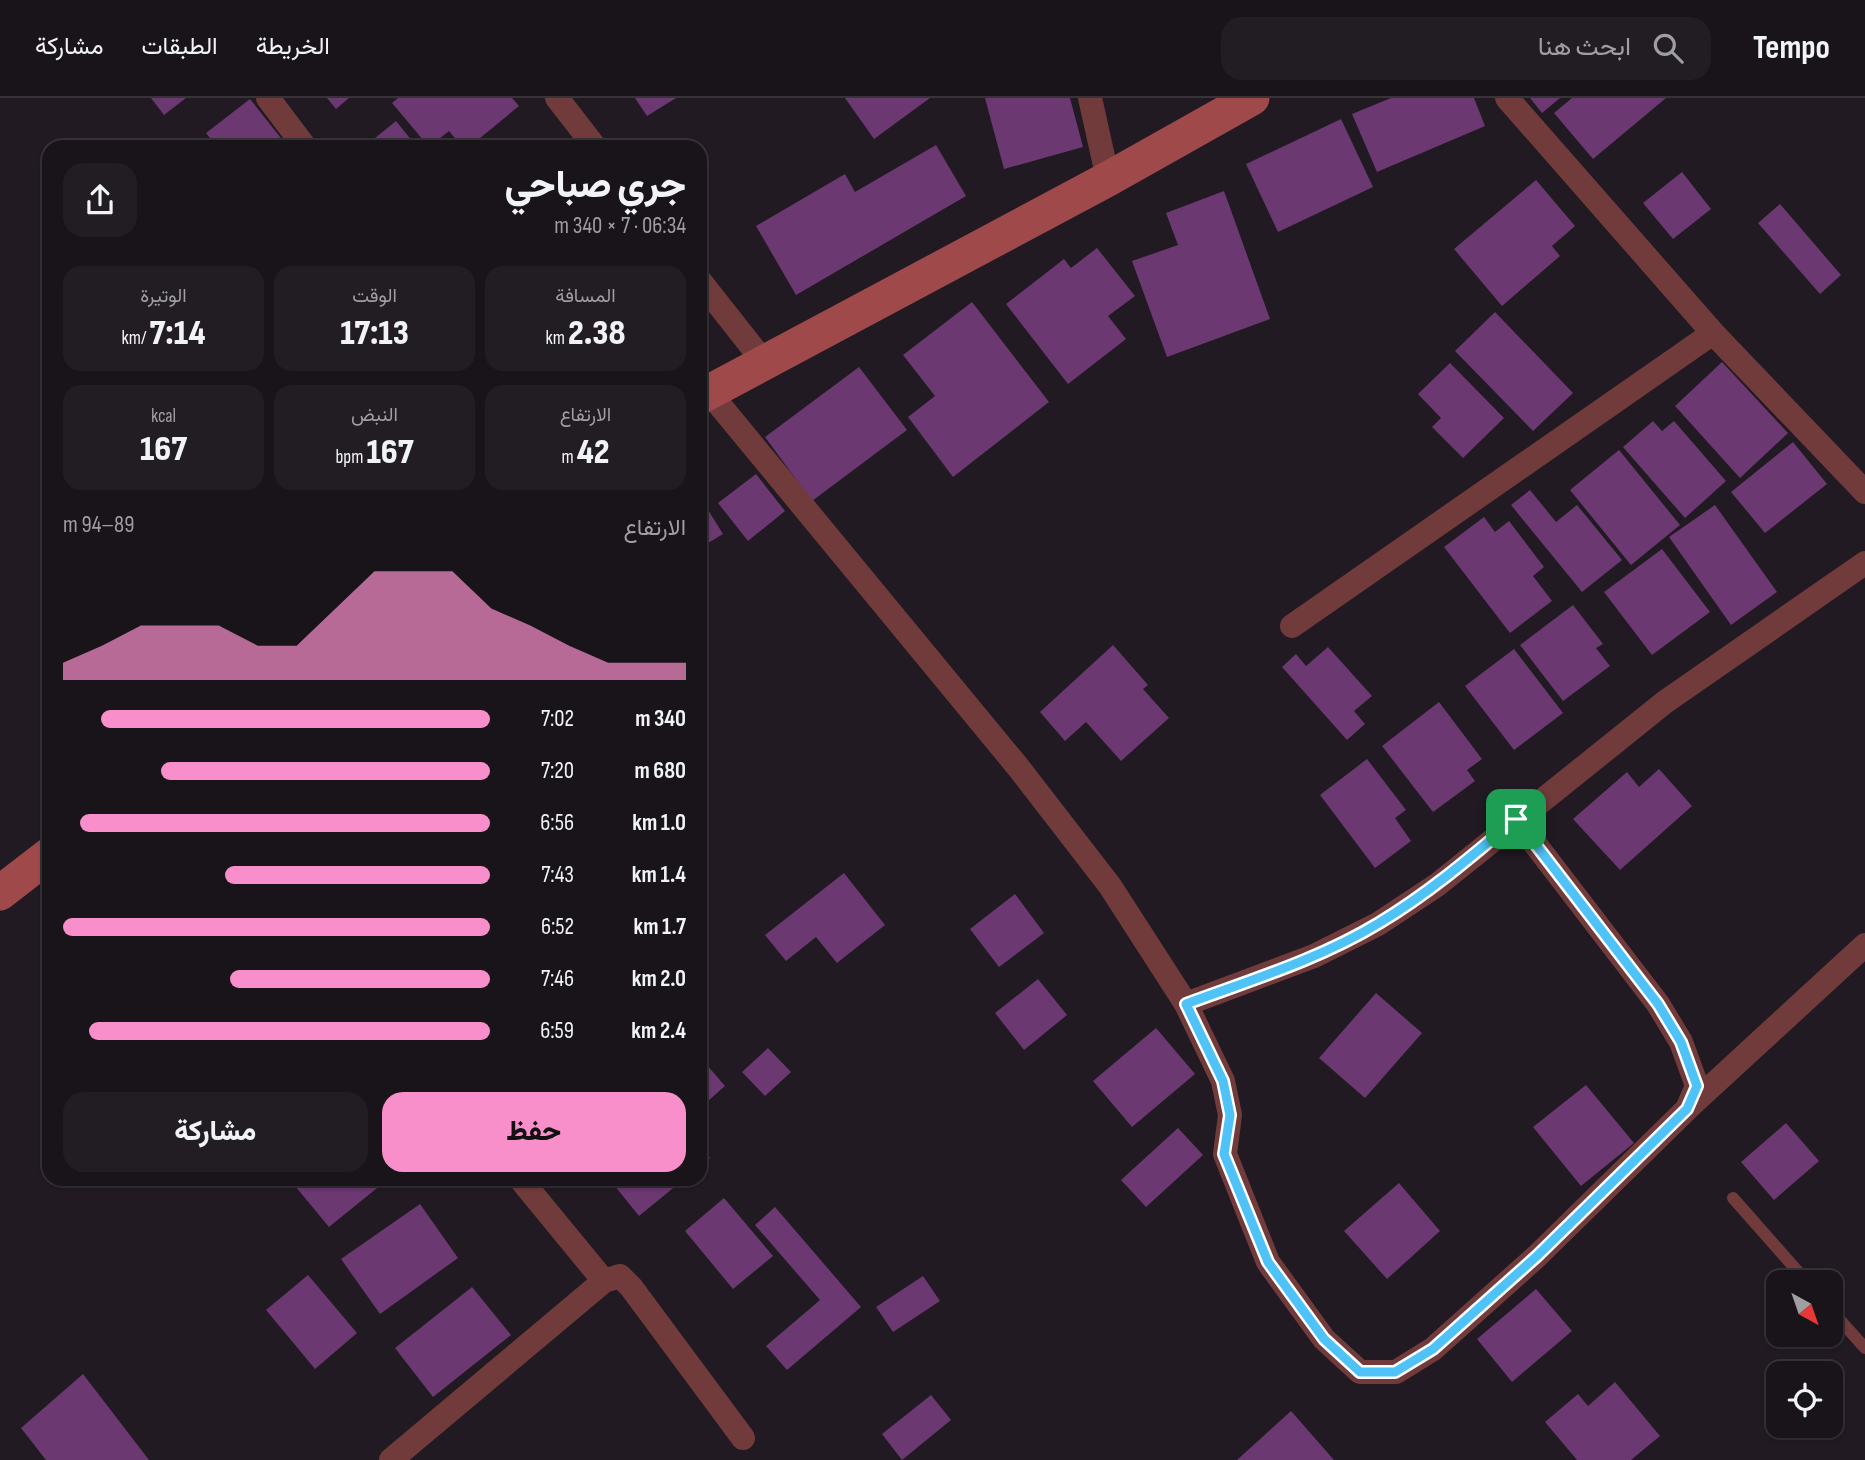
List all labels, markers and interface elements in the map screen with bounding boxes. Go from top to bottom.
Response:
search box [1221,17,1711,80]
text: Tempo [1753,28,1830,68]
icon: search [1649,29,1687,67]
text: مشاركة [35,32,103,61]
text: الطبقات [141,32,218,61]
text: الخريطة [256,32,330,61]
text: ابحث هنا [1538,32,1631,63]
button: share [63,163,137,237]
text: جري صباحي [504,163,686,208]
text: 06:34 · 7 × 340 m [554,212,686,240]
text: الوتيرة [140,285,187,308]
text: الوقت [352,285,397,308]
text: المسافة [555,285,616,308]
text: 7:14 [150,312,205,355]
text: 17:13 [340,312,409,355]
text: 2.38 [568,312,626,355]
text: /km [122,327,150,350]
text: km [545,327,568,350]
text: النبض [351,404,398,427]
text: الارتفاع [560,404,611,427]
text: kcal [151,405,176,428]
text: 167 [140,428,187,471]
text: 167 [366,431,414,474]
text: 42 [577,431,610,474]
text: bpm [335,446,366,469]
text: m [561,446,577,469]
text: 89–94 m [63,511,134,539]
text: الارتفاع [624,514,686,542]
text: 7:02 [541,705,574,733]
text: 340 m [635,705,686,733]
text: 7:20 [541,757,574,785]
text: 680 m [635,757,686,785]
pin [1486,789,1546,849]
icon: arrive [1497,800,1535,838]
text: 6:56 [540,809,574,837]
text: 1.0 km [632,809,686,837]
text: 7:43 [541,861,574,889]
text: 1.4 km [632,861,686,889]
text: 6:52 [541,913,574,941]
text: 1.7 km [633,913,686,941]
text: 7:46 [541,965,574,993]
text: 2.0 km [632,965,686,993]
text: 6:59 [540,1017,574,1045]
text: 2.4 km [631,1017,686,1045]
button: مشاركة [63,1092,368,1172]
button: حفظ [382,1092,686,1172]
north arrow [1766,1270,1843,1348]
map controls [1766,1270,1843,1438]
button: locate [1766,1361,1843,1438]

